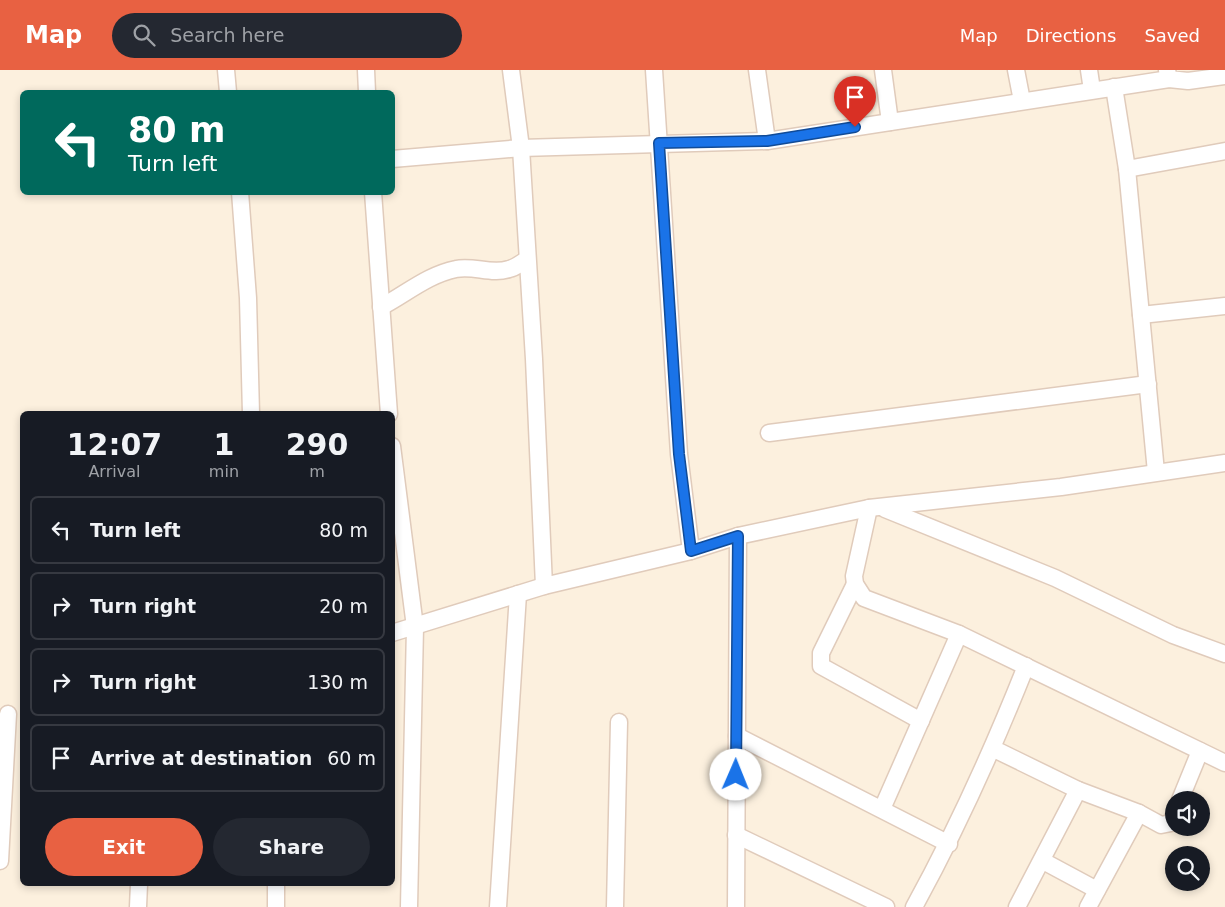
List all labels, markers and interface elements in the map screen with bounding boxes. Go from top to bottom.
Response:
search box [112,13,462,58]
text: Map [25,21,82,49]
icon: search [130,21,158,49]
text: Search here [170,24,284,46]
text: Map [960,25,998,46]
text: Directions [1026,25,1116,46]
text: Saved [1144,25,1200,46]
pin [834,76,876,127]
icon: arrive [841,83,869,111]
icon: left [45,110,110,175]
text: 80 m [128,110,225,150]
text: Turn left [128,151,217,176]
text: 12:07 [67,427,162,462]
text: 1 [213,427,234,462]
text: 290 [286,427,348,462]
text: Arrival [88,462,140,481]
text: min [209,462,239,481]
text: m [309,462,325,481]
icon: left [47,516,75,544]
text: Turn left [90,519,181,541]
text: 80 m [319,519,368,541]
icon: right [47,592,75,620]
text: Turn right [90,595,196,617]
text: 20 m [319,595,368,617]
icon: right [47,668,75,696]
text: Turn right [90,671,196,693]
text: 130 m [307,671,368,693]
icon: arrive [47,744,75,772]
text: Arrive at destination [90,747,312,769]
text: 60 m [327,747,376,769]
position arrow [709,748,761,800]
map controls [1165,791,1210,891]
button: sound [1165,791,1210,836]
button: Exit [45,818,203,876]
button: Share [213,818,370,876]
button: search [1165,846,1210,891]

